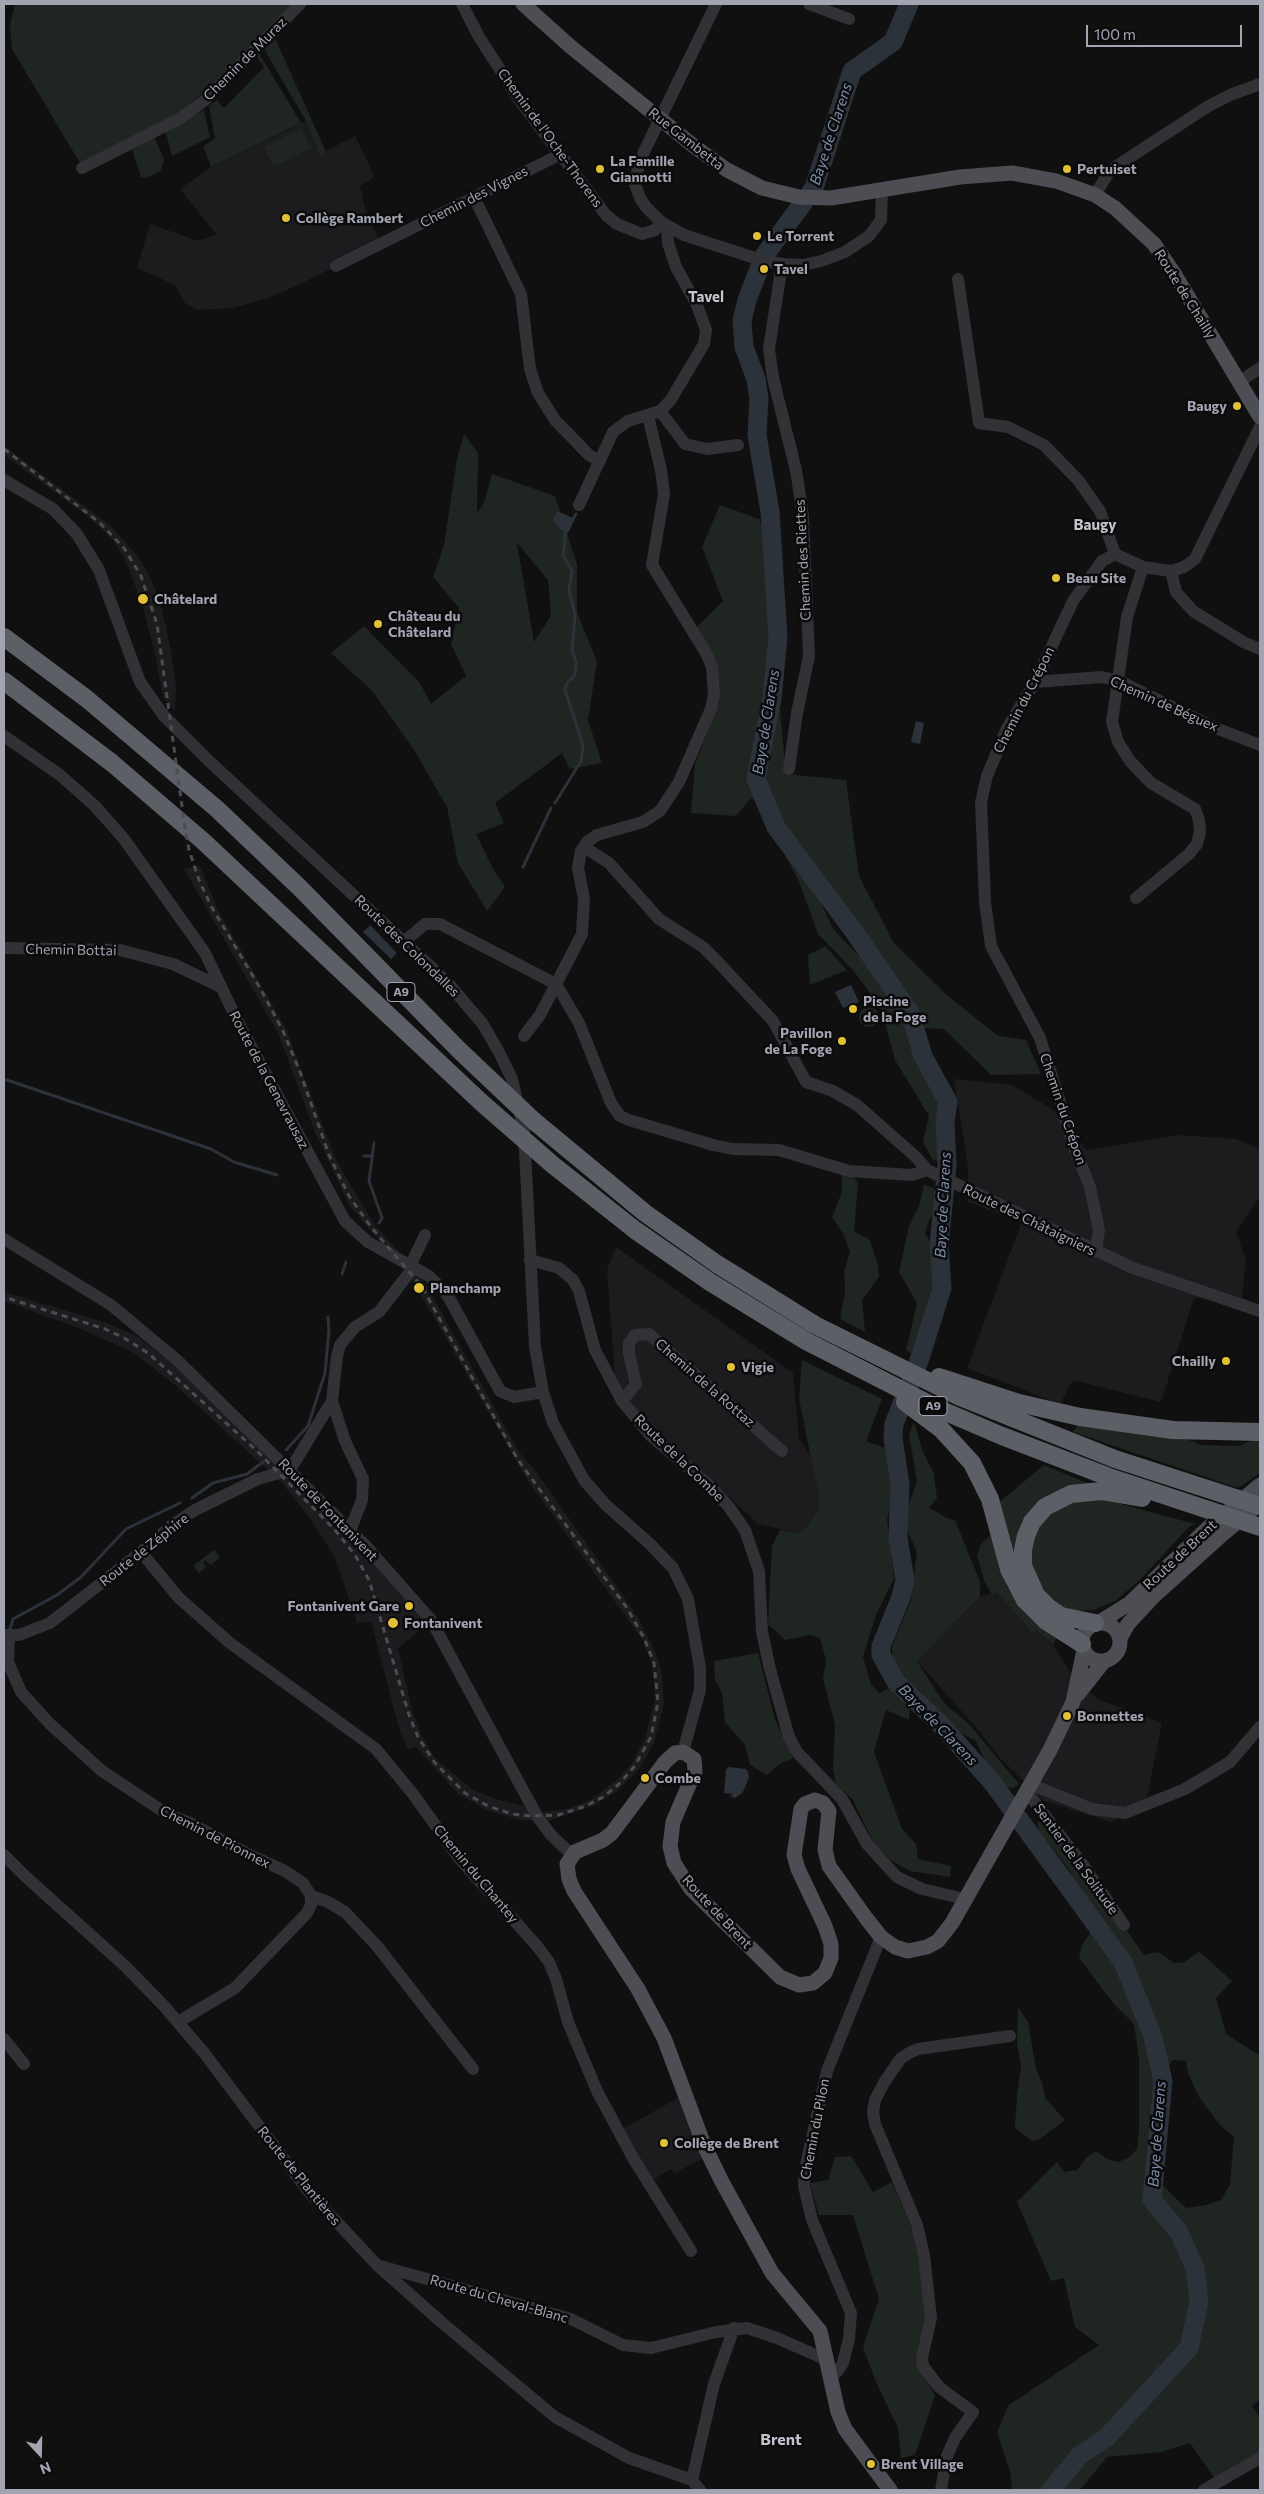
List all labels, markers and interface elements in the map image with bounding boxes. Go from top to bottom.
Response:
street label: Chemin de Muraz [200,14,290,104]
scale bar [1089,15,1245,47]
text: 100 m [1094,25,1136,43]
street label: Chemin de l'Oche-Thorens [494,65,606,211]
water label: Baye de Clarens [806,81,856,187]
street label: Rue Gambetta [645,104,727,174]
place label: La Famille Giannotti [610,153,674,186]
place label: Pertuiset [1077,161,1137,177]
street label: Chemin des Vignes [417,163,531,231]
marker: La Famille Giannotti [594,163,606,175]
marker: Pertuiset [1061,163,1073,175]
place label: Collège Rambert [296,210,403,226]
marker: Collège Rambert [280,212,292,224]
place label: Le Torrent [767,228,834,244]
marker: Le Torrent [751,230,763,242]
street label: Route de Chailly [1151,246,1219,342]
place label: Tavel [774,261,808,277]
marker: Tavel [758,263,770,275]
district label: Tavel [688,288,724,306]
place label: Baugy [1187,398,1227,414]
marker: Baugy [1231,400,1243,412]
street label: Chemin des Riettes [791,499,815,621]
district label: Baugy [1074,516,1116,534]
place label: Beau Site [1066,570,1126,586]
marker: Beau Site [1050,572,1062,584]
place label: Châtelard [154,591,217,607]
marker: Châtelard [136,592,150,606]
place label: Château du Châtelard [388,608,460,640]
marker: Château du Châtelard [372,618,384,630]
street label: Chemin du Crépon [990,644,1058,756]
water label: Baye de Clarens [749,668,783,776]
street label: Chemin de Béguex [1107,673,1221,735]
street label: Route des Colondalles [351,892,463,1000]
street label: Chemin Bottai [25,941,117,959]
road number: A9 [387,982,415,1002]
place label: Piscine de la Foge [863,993,926,1026]
marker: Piscine de la Foge [847,1003,859,1015]
street label: Route de la Genevrausaz [225,1008,313,1152]
place label: Pavillon de La Foge [764,1025,832,1058]
marker: Pavillon de La Foge [836,1035,848,1047]
street label: Chemin du Crépon [1036,1051,1090,1167]
water label: Baye de Clarens [931,1152,955,1258]
street label: Route des Châtaigniers [960,1181,1098,1259]
place label: Planchamp [430,1280,501,1296]
marker: Planchamp [412,1281,426,1295]
street label: Chemin de la Rottaz [652,1335,758,1431]
place label: Chailly [1172,1353,1216,1369]
marker: Chailly [1220,1355,1232,1367]
place label: Vigie [741,1359,774,1375]
marker: Vigie [725,1361,737,1373]
road number: A9 [919,1396,947,1415]
street label: Route de la Combe [631,1411,727,1505]
street label: Route de Fontanivent [275,1455,381,1565]
street label: Route de Zéphire [96,1510,192,1590]
street label: Route de Brent [1140,1517,1220,1593]
place label: Fontanivent Gare [287,1598,399,1614]
marker: Fontanivent Gare [403,1600,415,1612]
place label: Fontanivent [404,1615,482,1631]
marker: Fontanivent [386,1616,400,1630]
water label: Baye de Clarens [895,1681,981,1769]
place label: Bonnettes [1077,1708,1144,1724]
marker: Bonnettes [1061,1710,1073,1722]
place label: Combe [655,1770,701,1786]
marker: Combe [639,1772,651,1784]
street label: Sentier de la Solitude [1030,1800,1122,1918]
street label: Chemin de Pionnex [157,1802,273,1872]
street label: Chemin du Chantey [430,1821,522,1927]
street label: Route de Brent [679,1872,755,1952]
street label: Chemin du Pilon [797,2077,833,2181]
water label: Baye de Clarens [1144,2080,1170,2188]
street label: Route de Plantières [254,2123,344,2229]
place label: Collège de Brent [674,2135,779,2151]
marker: Collège de Brent [658,2137,670,2149]
street label: Route du Cheval-Blanc [428,2271,570,2327]
north arrow [15,2429,65,2479]
district label: Brent [760,2430,802,2450]
place label: Brent Village [881,2456,964,2472]
marker: Brent Village [865,2458,877,2470]
text: N [38,2459,54,2478]

